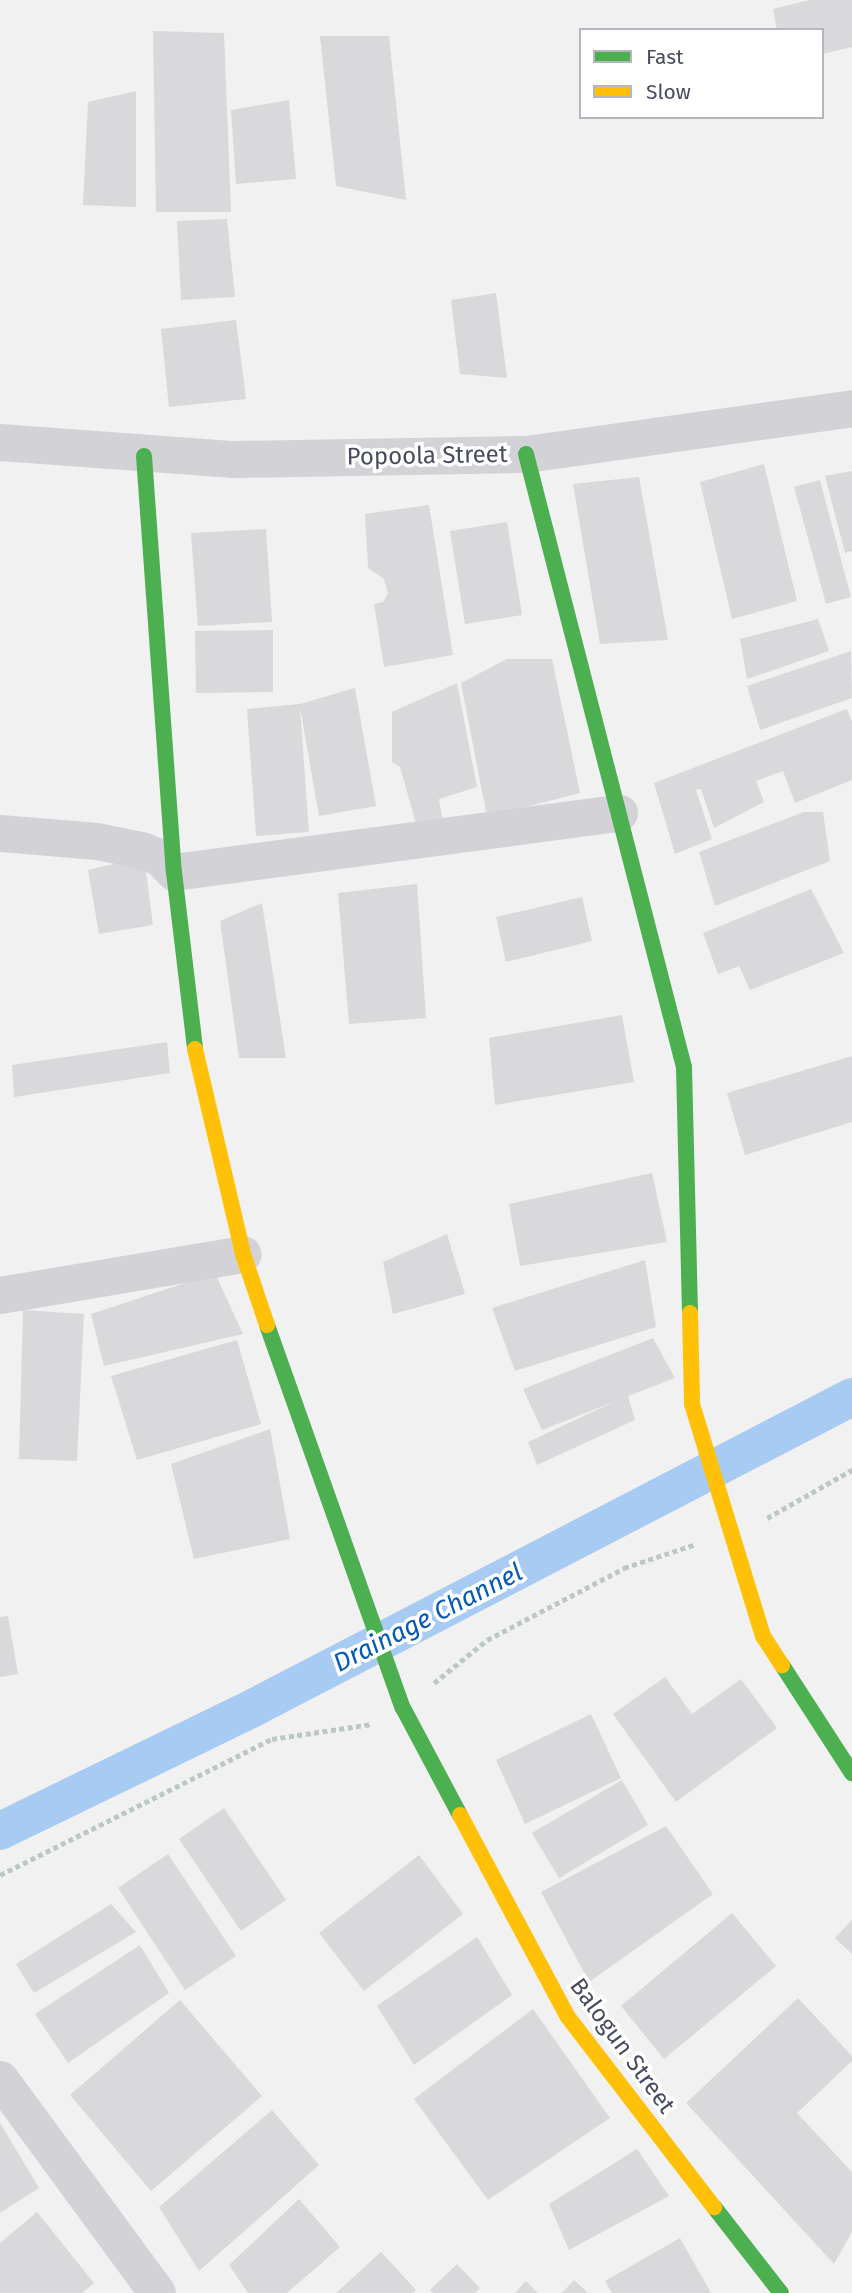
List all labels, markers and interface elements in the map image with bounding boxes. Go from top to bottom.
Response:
legend [579,28,824,119]
text: Fast [646,44,684,70]
text: Slow [646,79,691,105]
street label: Popoola Street [346,440,508,472]
water label: Drainage Channel [328,1557,528,1679]
street label: Balogun Street [563,1973,681,2119]

